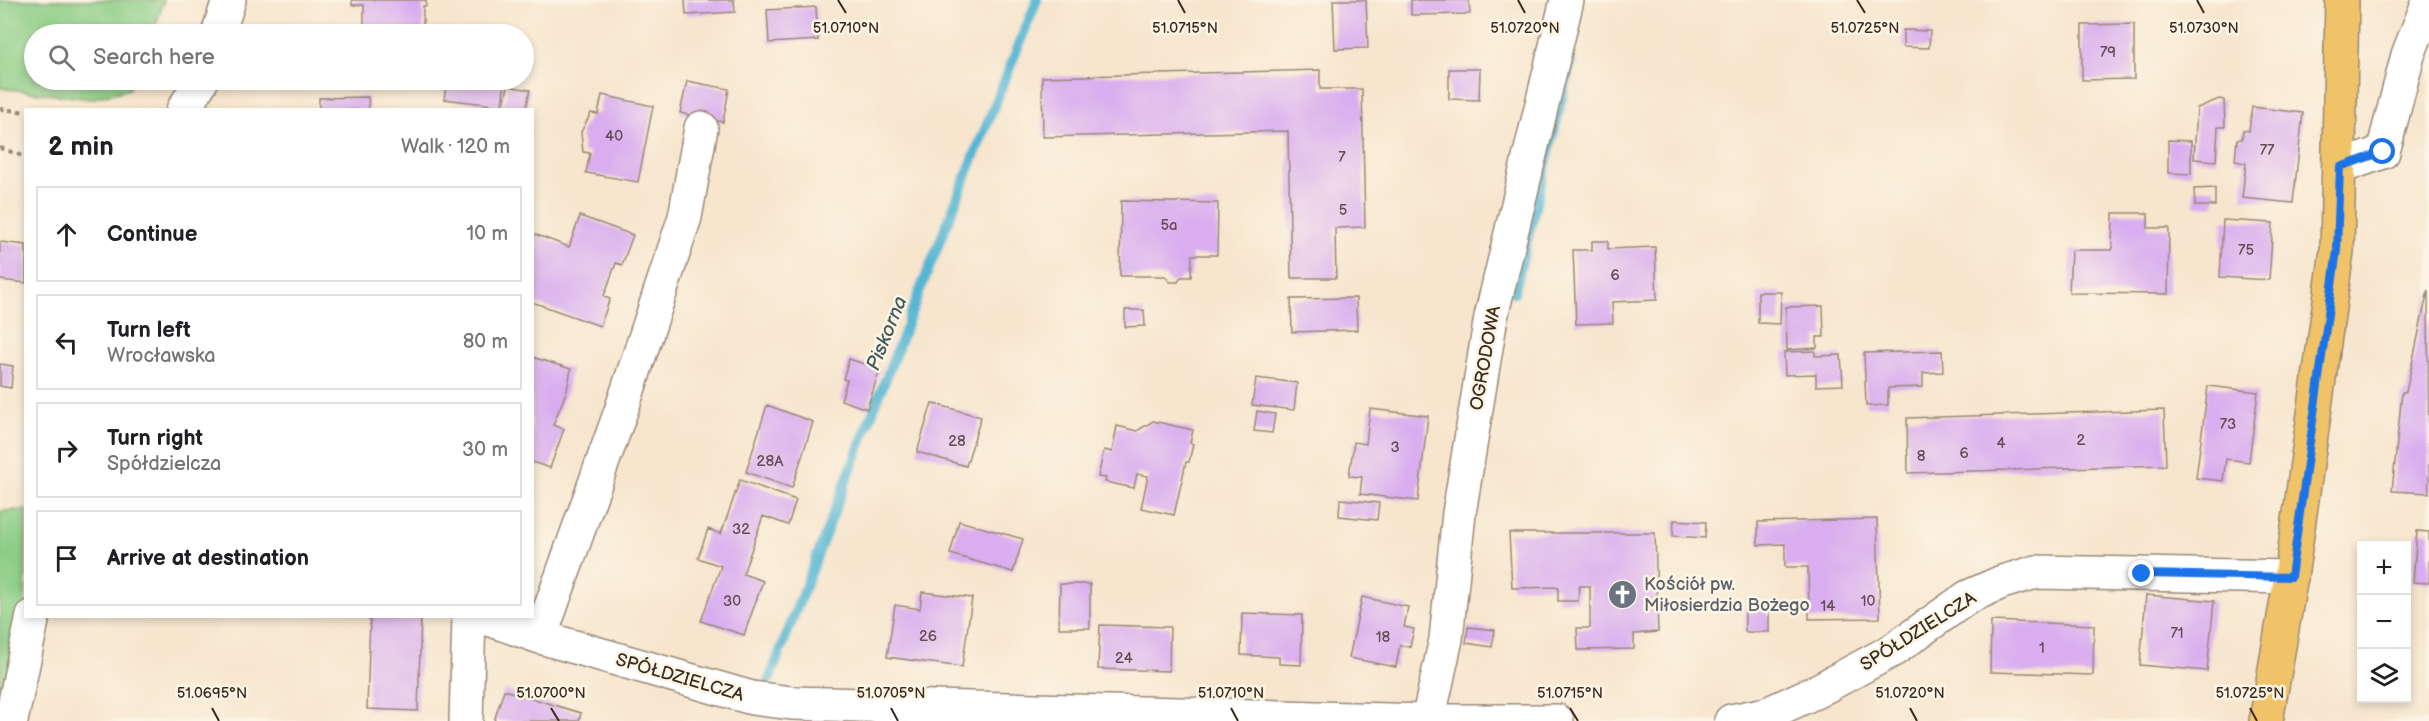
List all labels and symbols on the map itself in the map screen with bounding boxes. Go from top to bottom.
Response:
text: 51.0710°N [813,19,879,38]
text: 51.0715°N [1152,19,1218,38]
text: 51.0720°N [1490,19,1560,38]
text: 51.0725°N [1831,19,1899,38]
text: 51.0730°N [2169,19,2239,38]
house number: 79 [2100,43,2116,62]
house number: 40 [605,127,623,146]
route start [2369,138,2395,164]
house number: 77 [2260,141,2275,160]
house number: 7 [1338,148,1346,167]
house number: 5 [1339,201,1347,220]
house number: 5a [1160,216,1178,235]
house number: 75 [2238,241,2254,260]
house number: 6 [1610,266,1620,285]
water label: Piskorna [861,293,913,374]
street label: OGRODOWA [1466,304,1505,412]
house number: 73 [2220,415,2236,434]
house number: 2 [2077,431,2086,450]
house number: 28 [948,432,966,451]
house number: 4 [1996,434,2006,453]
house number: 3 [1390,438,1400,457]
house number: 6 [1959,444,1969,463]
house number: 8 [1917,447,1926,466]
house number: 28A [757,452,784,471]
house number: 32 [732,520,750,539]
route end [2128,560,2154,586]
place label: Kościół pw. Miłosierdzia Bożego [1644,574,1810,616]
church icon: Kościół pw. Miłosierdzia Bożego [1607,578,1639,610]
street label: SPÓŁDZIELCZA [1856,586,1980,675]
house number: 30 [723,592,741,611]
house number: 10 [1861,592,1875,611]
house number: 14 [1821,597,1835,616]
house number: 71 [2170,624,2184,643]
house number: 26 [919,627,937,646]
house number: 18 [1376,628,1391,647]
house number: 1 [2039,639,2045,658]
street label: SPÓŁDZIELCZA [613,647,747,706]
house number: 24 [1115,649,1133,668]
text: 51.0695°N [177,684,247,703]
text: 51.0700°N [516,684,586,703]
text: 51.0705°N [857,684,925,703]
text: 51.0710°N [1198,684,1264,703]
text: 51.0715°N [1537,684,1603,703]
text: 51.0720°N [1875,684,1945,703]
text: 51.0725°N [2216,684,2284,703]

